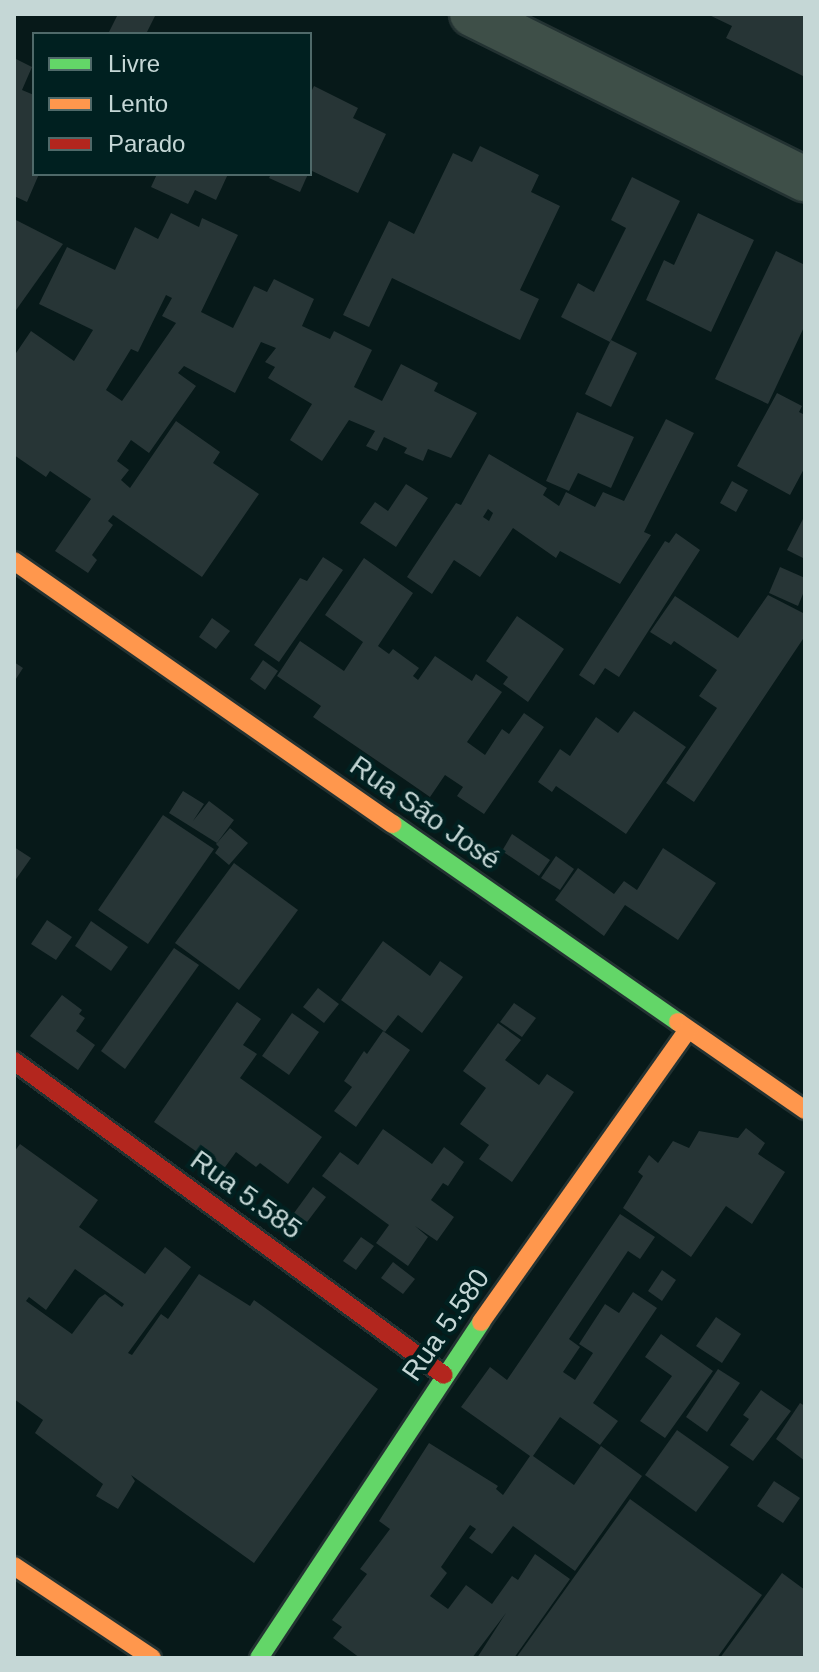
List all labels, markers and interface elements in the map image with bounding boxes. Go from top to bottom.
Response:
legend [32,32,312,176]
text: Livre [108,50,160,77]
text: Lento [108,90,168,117]
text: Parado [108,130,185,157]
street label: Rua São José [343,749,507,877]
street label: Rua 5.585 [184,1143,308,1247]
street label: Rua 5.580 [395,1262,497,1388]

